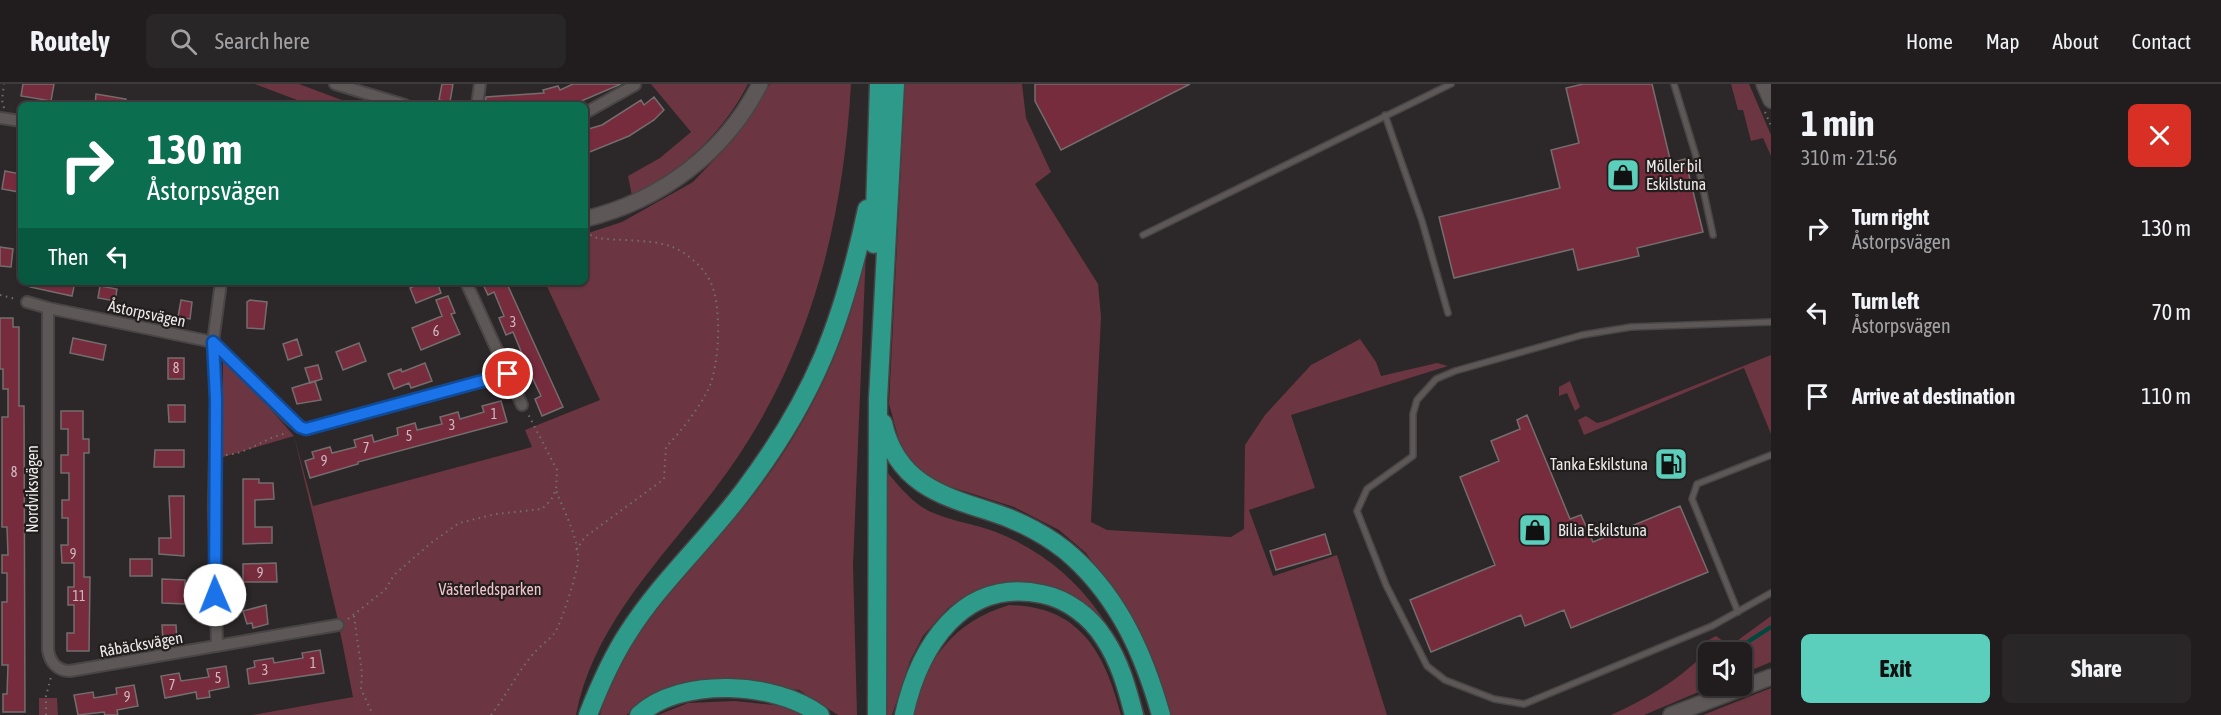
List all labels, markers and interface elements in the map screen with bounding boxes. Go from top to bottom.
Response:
search box [146,14,566,68]
text: Routely [30,25,110,57]
icon: search [167,25,200,58]
text: Search here [215,28,310,54]
text: Home [1906,29,1953,53]
text: Map [1986,29,2020,53]
text: About [2053,29,2099,53]
text: Contact [2132,29,2191,53]
text: 1 min [1801,102,1875,144]
button: close [2128,104,2191,167]
text: 130 m [147,125,242,173]
icon: right [48,126,126,204]
text: 310 m · 21:56 [1801,146,1897,169]
shop icon: Möller bil Eskilstuna [1605,157,1641,193]
place label: Möller bil Eskilstuna [1646,157,1706,193]
text: Åstorpsvägen [147,175,280,206]
text: Turn right [1852,204,1929,230]
icon: right [1801,212,1834,245]
text: 130 m [2141,215,2191,241]
text: Åstorpsvägen [1852,230,1951,253]
icon: left [101,240,134,273]
text: Then [48,244,89,270]
text: Turn left [1852,288,1919,314]
street label: Åstorpsvägen [106,295,188,331]
icon: left [1801,296,1834,329]
text: 70 m [2151,299,2191,325]
house number: 3 [510,314,516,330]
text: Åstorpsvägen [1852,314,1951,337]
house number: 6 [433,323,440,339]
pin [482,348,533,399]
icon: arrive [491,357,524,390]
house number: 8 [173,360,180,376]
icon: arrive [1801,380,1834,413]
text: Arrive at destination [1852,383,2015,409]
text: 110 m [2141,383,2191,409]
house number: 1 [491,406,497,422]
house number: 3 [449,417,455,433]
house number: 5 [406,428,412,444]
house number: 7 [363,440,369,456]
street label: Nordviksvägen [23,445,42,533]
fuel station icon: Tanka Eskilstuna [1653,446,1689,482]
house number: 9 [321,453,327,469]
place label: Tanka Eskilstuna [1550,455,1648,473]
house number: 8 [11,464,18,480]
shop icon: Bilia Eskilstuna [1517,512,1553,548]
place label: Bilia Eskilstuna [1558,521,1647,539]
house number: 9 [70,546,76,562]
position arrow [183,563,247,627]
house number: 9 [257,565,263,581]
park label: Västerledsparken [439,580,541,599]
house number: 11 [72,588,86,604]
street label: Råbäcksvägen [98,628,184,661]
button: Exit [1801,634,1990,703]
button: Share [2002,634,2191,703]
map controls [1698,642,1752,696]
button: sound [1698,642,1752,696]
house number: 1 [310,655,316,671]
house number: 3 [262,662,268,678]
house number: 5 [215,670,221,686]
house number: 7 [169,677,175,693]
house number: 9 [124,689,130,705]

